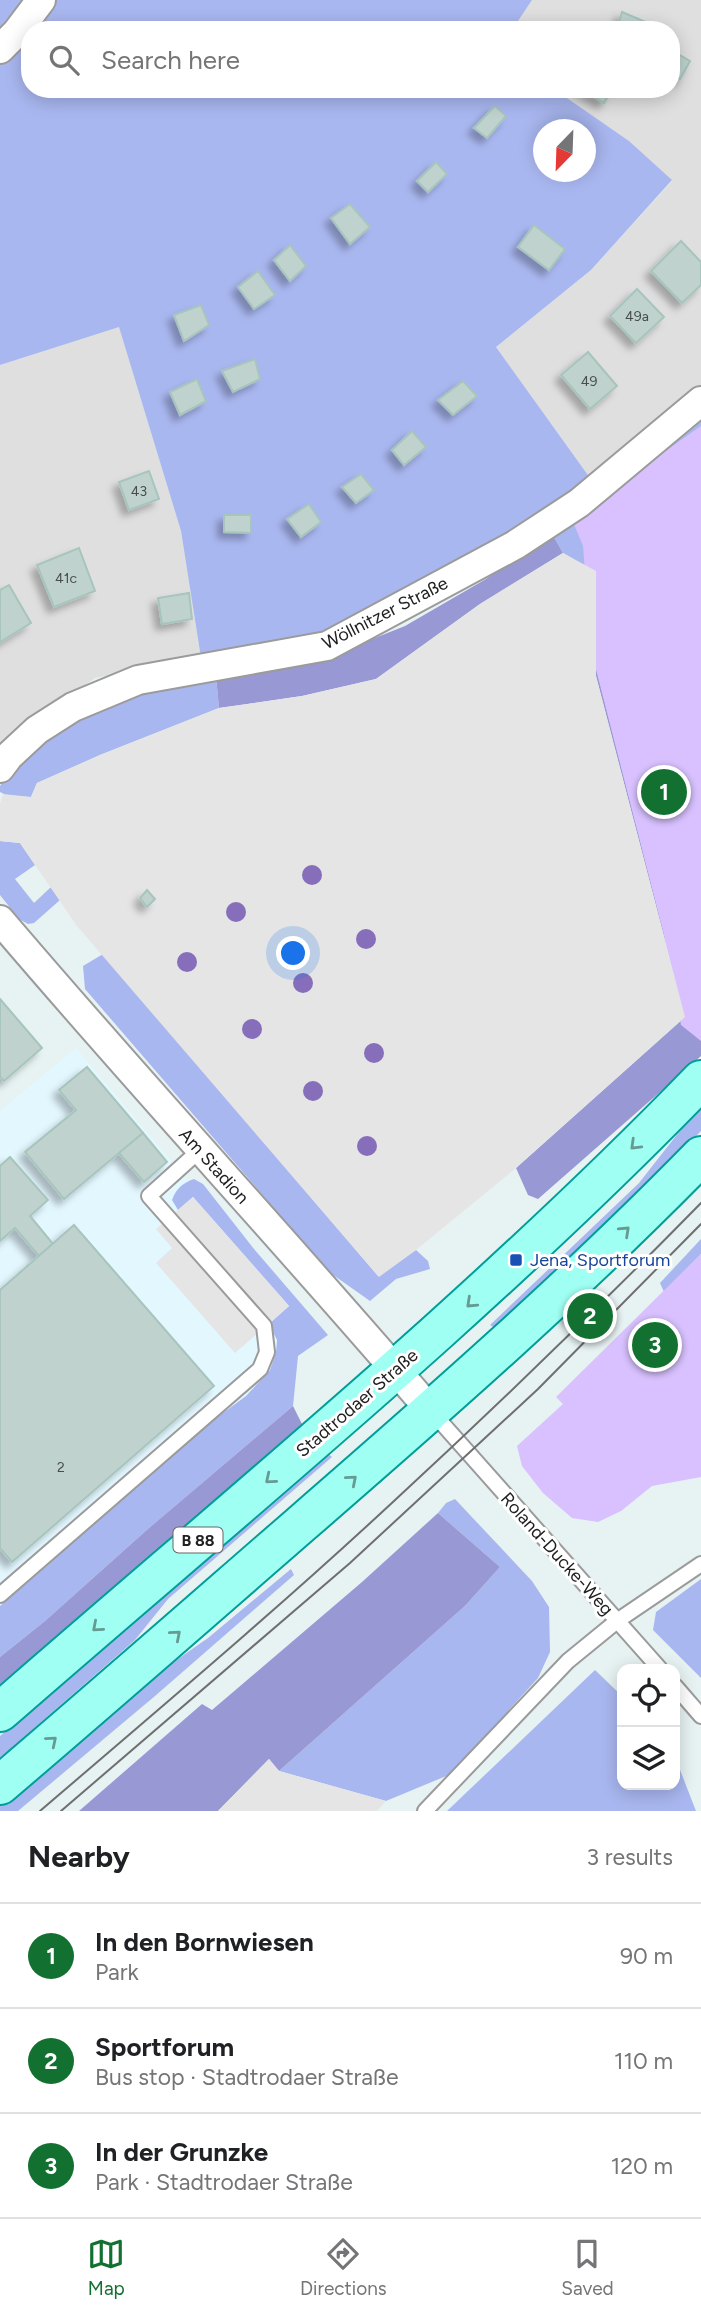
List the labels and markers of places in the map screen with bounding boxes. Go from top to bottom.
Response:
pin: 1 [641,766,687,818]
place label: Jena, Sportforum [530,1249,670,1271]
marker: Jena, Sportforum [508,1252,524,1268]
pin: 2 [567,1290,613,1342]
pin: 3 [632,1319,678,1371]

